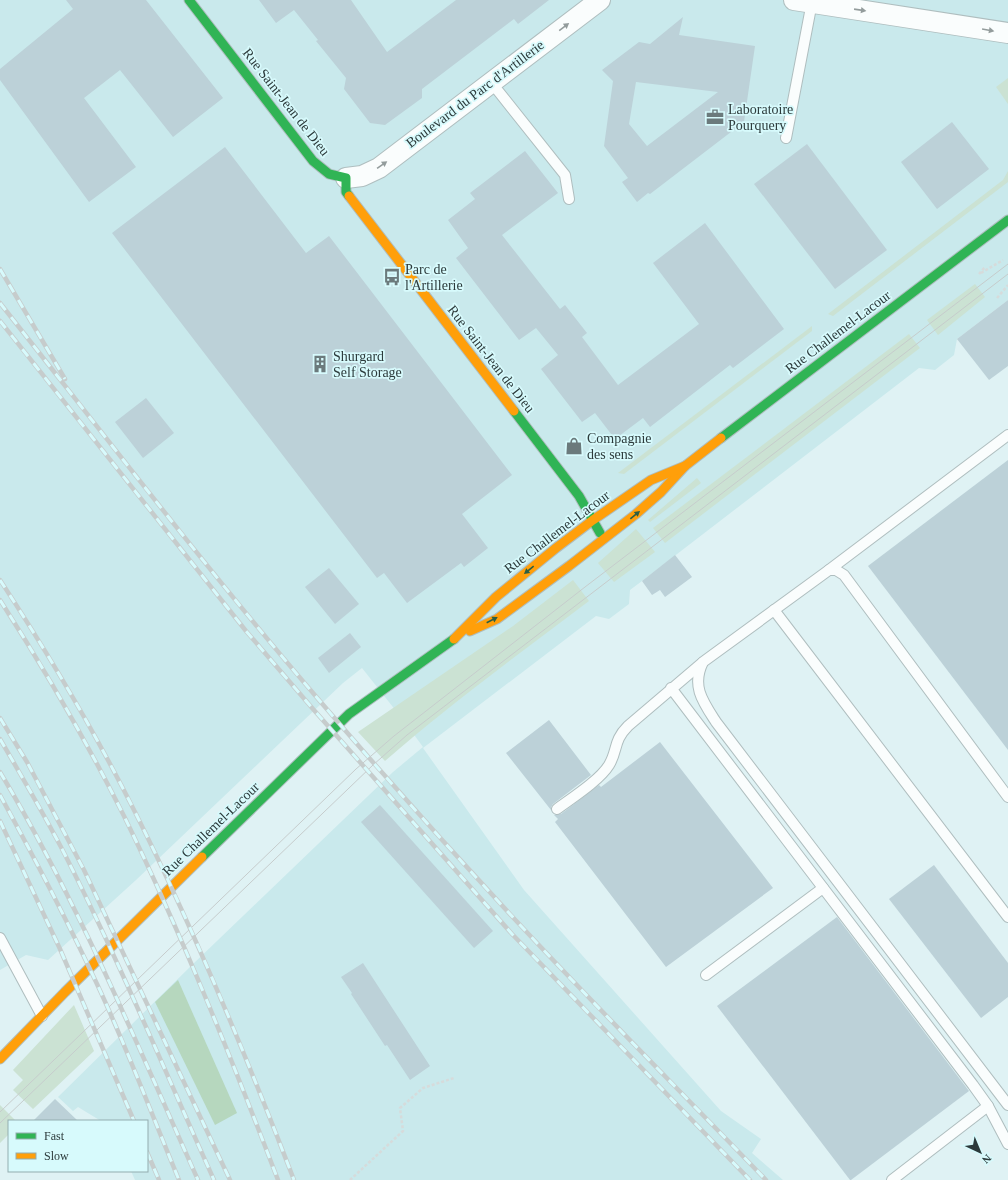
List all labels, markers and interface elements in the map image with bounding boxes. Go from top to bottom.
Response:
one-way arrow [854,7,866,13]
one-way arrow [558,23,569,32]
one-way arrow [982,27,994,33]
street label: Boulevard du Parc d'Artillerie [403,37,547,151]
street label: Rue Saint-Jean de Dieu [240,45,332,159]
place label: Laboratoire Pourquery [728,102,793,133]
office icon: Laboratoire Pourquery [705,107,725,127]
one-way arrow [377,161,387,169]
place label: Parc de l'Artillerie [405,262,463,293]
bus stop icon: Parc de l'Artillerie [382,267,402,287]
street label: Rue Challemel-Lacour [782,287,894,376]
street label: Rue Saint-Jean de Dieu [445,302,537,416]
place label: Shurgard Self Storage [333,349,402,380]
building icon: Shurgard Self Storage [310,354,330,374]
place label: Compagnie des sens [587,431,652,462]
shop icon: Compagnie des sens [564,436,584,456]
street label: Rue Challemel-Lacour [501,487,613,576]
one-way arrow [629,511,640,519]
one-way arrow [524,565,535,574]
one-way arrow [487,617,498,624]
street label: Rue Challemel-Lacour [160,779,262,879]
legend [8,1120,148,1172]
text: Fast [44,1129,65,1143]
north arrow [960,1132,1000,1172]
text: Slow [44,1149,69,1163]
text: N [980,1152,994,1166]

